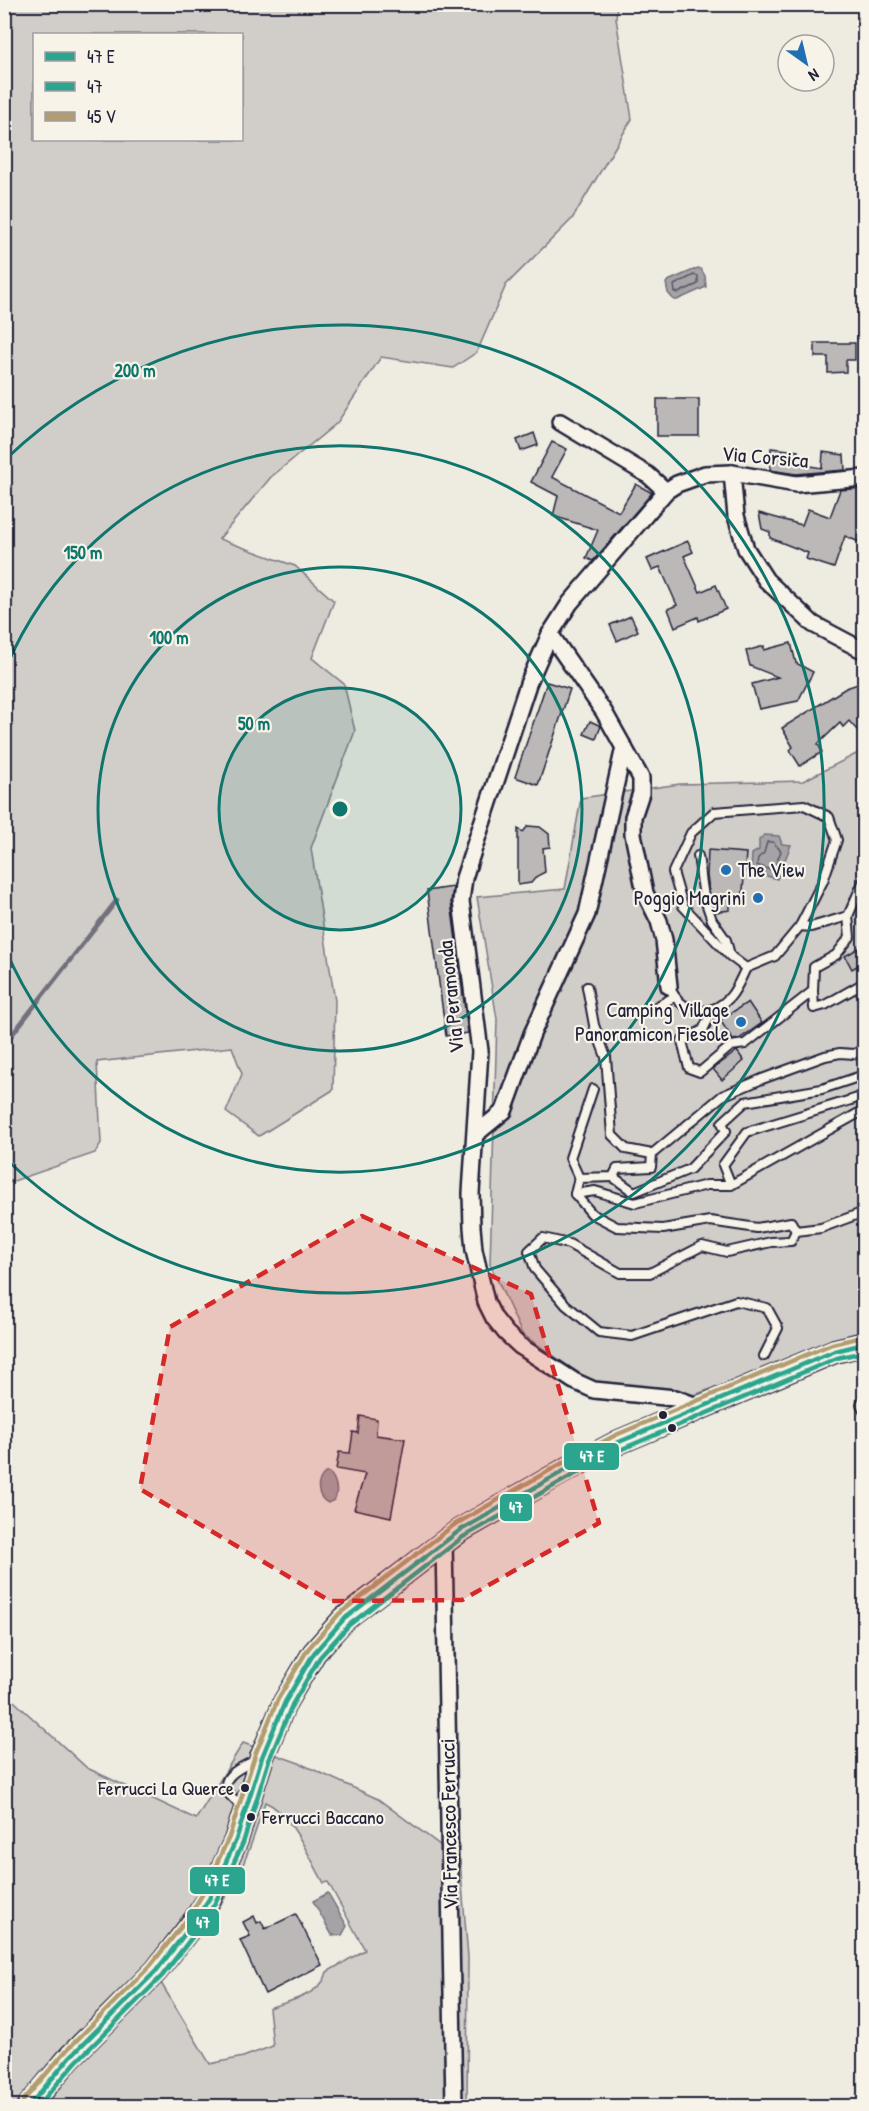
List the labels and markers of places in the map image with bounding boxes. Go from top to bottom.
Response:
centre of rings [330,799,350,819]
place label: The View [738,855,805,884]
marker: The View [719,863,733,877]
place label: Poggio Magrini [634,883,746,912]
marker: Poggio Magrini [751,891,765,905]
place label: Camping Village Panoramicon Fiesole [575,995,729,1048]
marker: Camping Village Panoramicon Fiesole [734,1015,748,1029]
unlabelled marker [657,1409,669,1421]
unlabelled marker [666,1422,678,1434]
place label: Ferrucci La Querce [97,1774,234,1801]
marker: Ferrucci La Querce [239,1782,251,1794]
place label: Ferrucci Baccano [261,1803,384,1830]
marker: Ferrucci Baccano [245,1811,257,1823]

